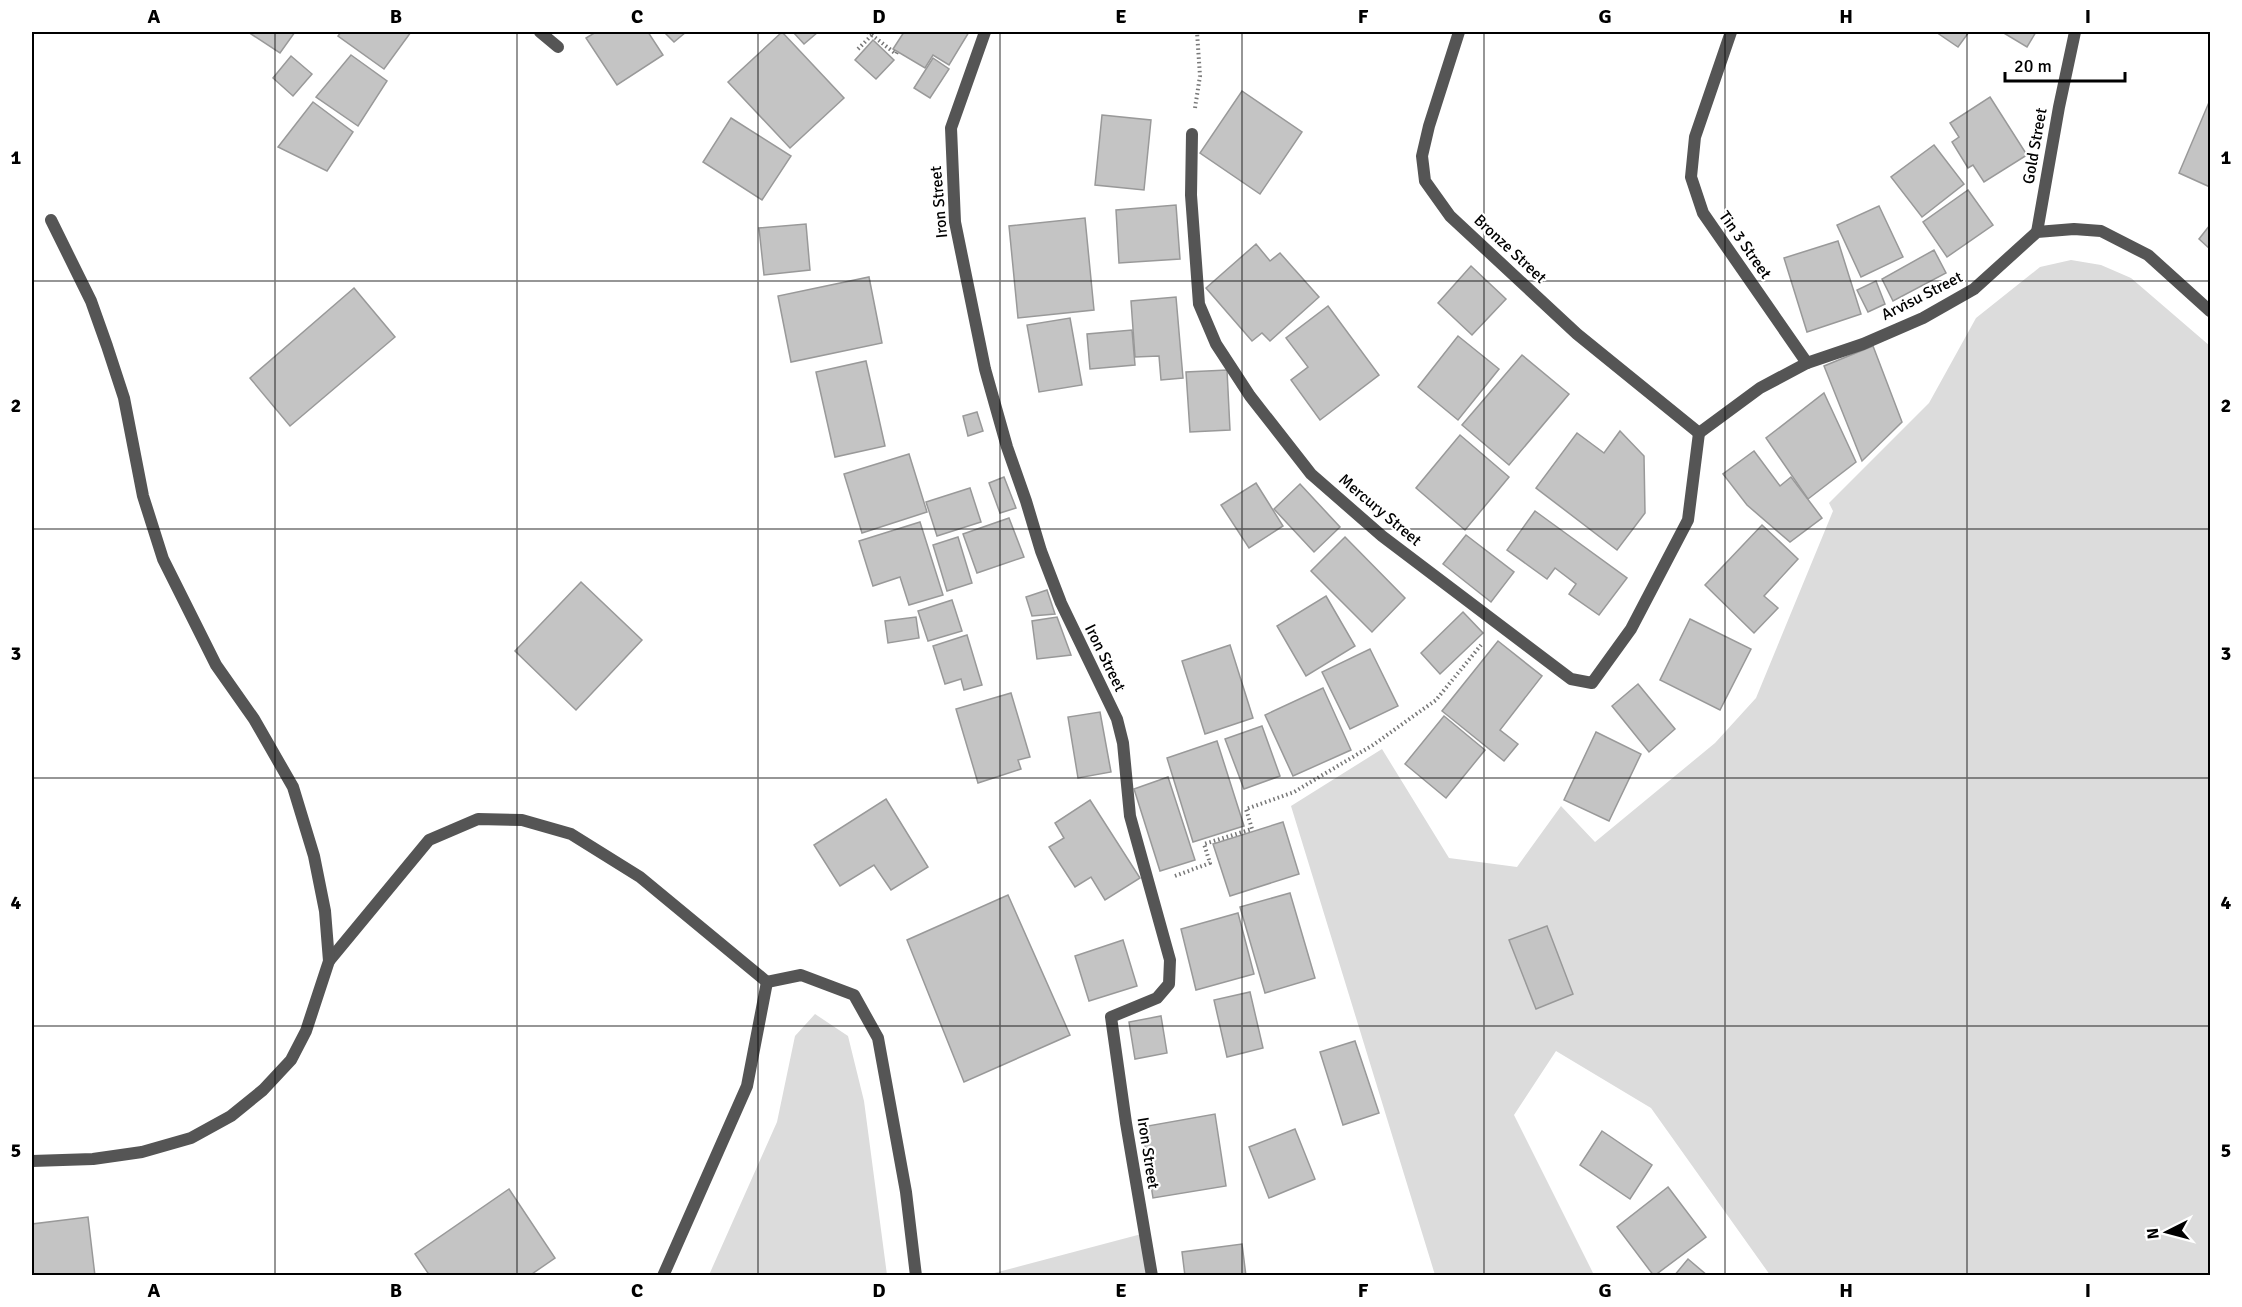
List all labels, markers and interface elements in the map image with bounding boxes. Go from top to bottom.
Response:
text: A [148,4,161,29]
text: B [390,4,402,29]
text: C [631,4,643,29]
text: D [872,4,886,29]
text: E [1115,4,1127,29]
text: F [1358,4,1369,29]
text: G [1598,4,1612,29]
text: H [1839,4,1853,29]
text: I [2085,4,2091,29]
scale bar [2005,45,2125,83]
text: 20 m [2014,55,2052,77]
street label: Gold Street [2018,106,2052,186]
text: 1 [11,145,22,170]
text: 1 [2221,145,2232,170]
street label: Iron Street [926,165,952,239]
street label: Tin 3 Street [1714,207,1776,283]
street label: Bronze Street [1469,210,1551,288]
street label: Arvisu Street [1878,267,1966,325]
text: 2 [11,393,21,418]
text: 2 [2221,393,2231,418]
street label: Mercury Street [1335,470,1426,551]
street label: Iron Street [1080,621,1130,695]
text: 3 [11,641,21,666]
text: 3 [2221,641,2231,666]
text: 4 [11,890,22,915]
text: 4 [2221,890,2232,915]
street label: Iron Street [1132,1116,1164,1191]
text: 5 [11,1138,21,1163]
text: 5 [2221,1138,2231,1163]
north arrow [2137,1202,2197,1262]
text: N [2143,1227,2164,1240]
text: A [148,1278,161,1303]
text: B [390,1278,402,1303]
text: C [631,1278,643,1303]
text: D [872,1278,886,1303]
text: E [1115,1278,1127,1303]
text: F [1358,1278,1369,1303]
text: G [1598,1278,1612,1303]
text: H [1839,1278,1853,1303]
text: I [2085,1278,2091,1303]

